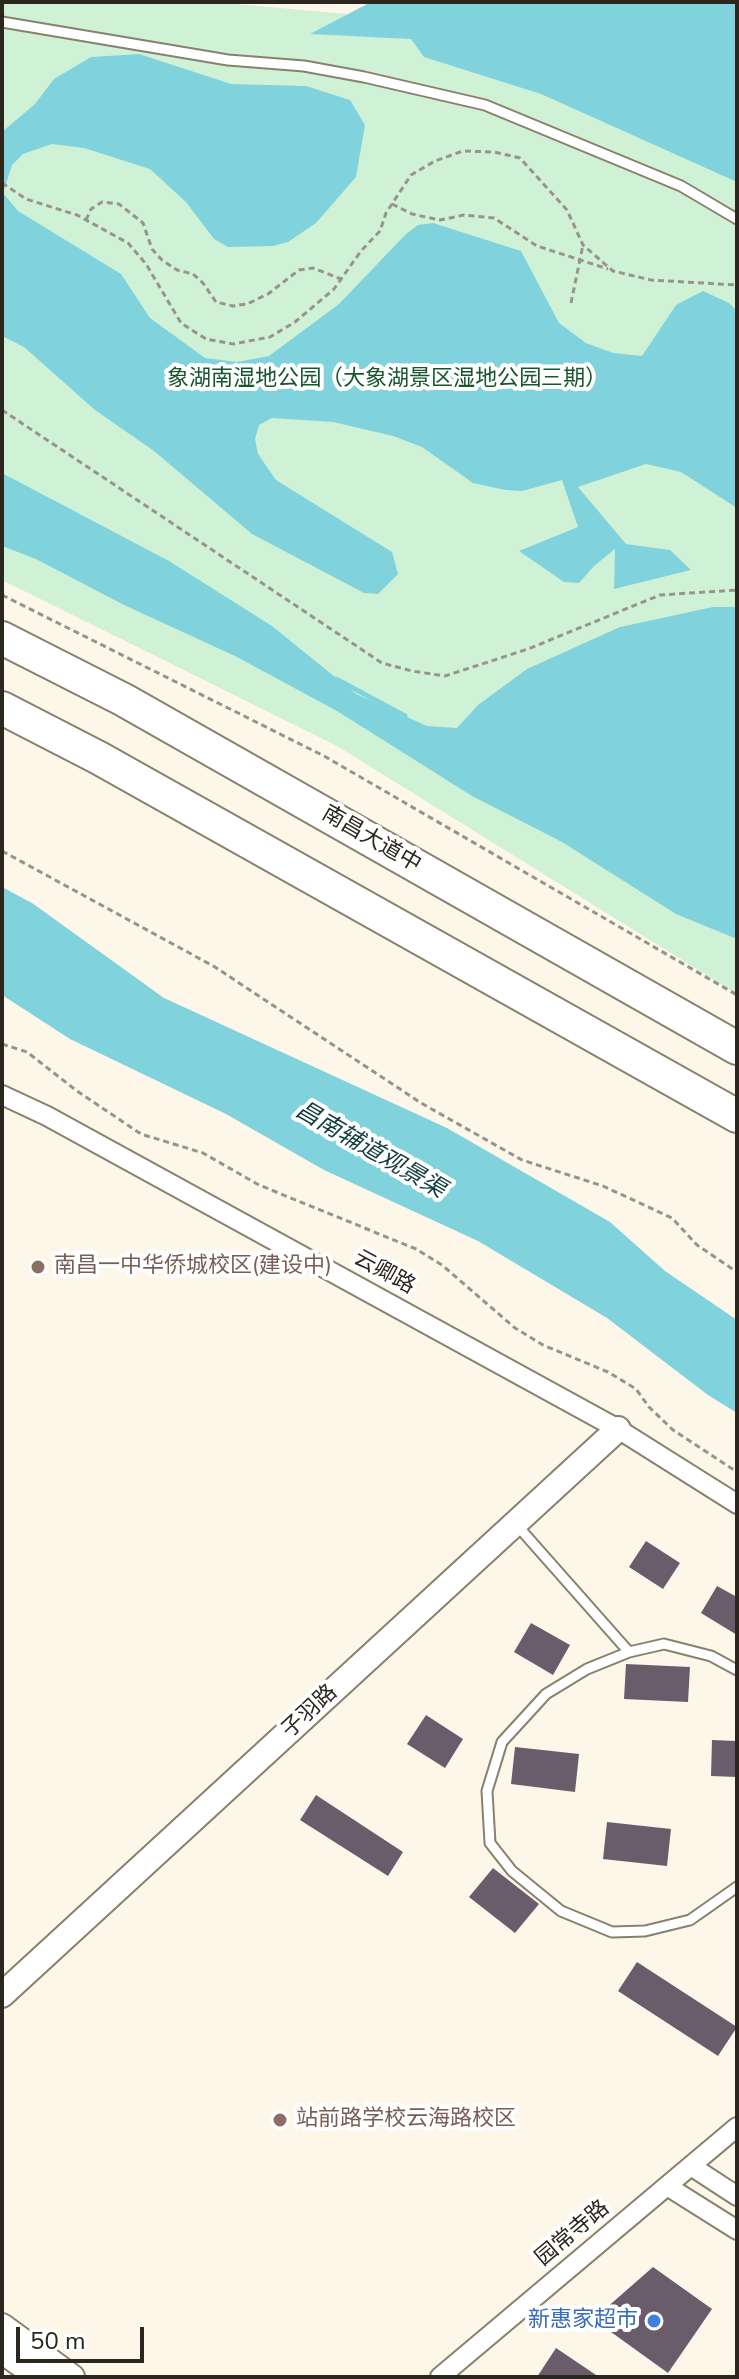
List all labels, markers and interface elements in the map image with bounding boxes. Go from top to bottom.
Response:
park label: 象湖南湿地公园（大象湖景区湿地公园三期） [167,367,607,393]
street label: 南昌大道中 [317,801,425,879]
water label: 昌南辅道观景渠 [290,1097,450,1205]
street label: 云卿路 [349,1245,419,1301]
place label: 南昌一中华侨城校区(建设中) [54,1254,332,1280]
marker: 南昌一中华侨城校区(建设中) [29,1258,47,1276]
street label: 子羽路 [277,1680,343,1744]
place label: 站前路学校云海路校区 [296,2107,516,2133]
marker: 站前路学校云海路校区 [271,2111,289,2129]
street label: 园常寺路 [531,2196,615,2272]
place label: 新惠家超市 [528,2308,638,2334]
scale bar [20,2311,148,2361]
marker: 新惠家超市 [645,2312,663,2330]
text: 50 m [30,2325,86,2357]

